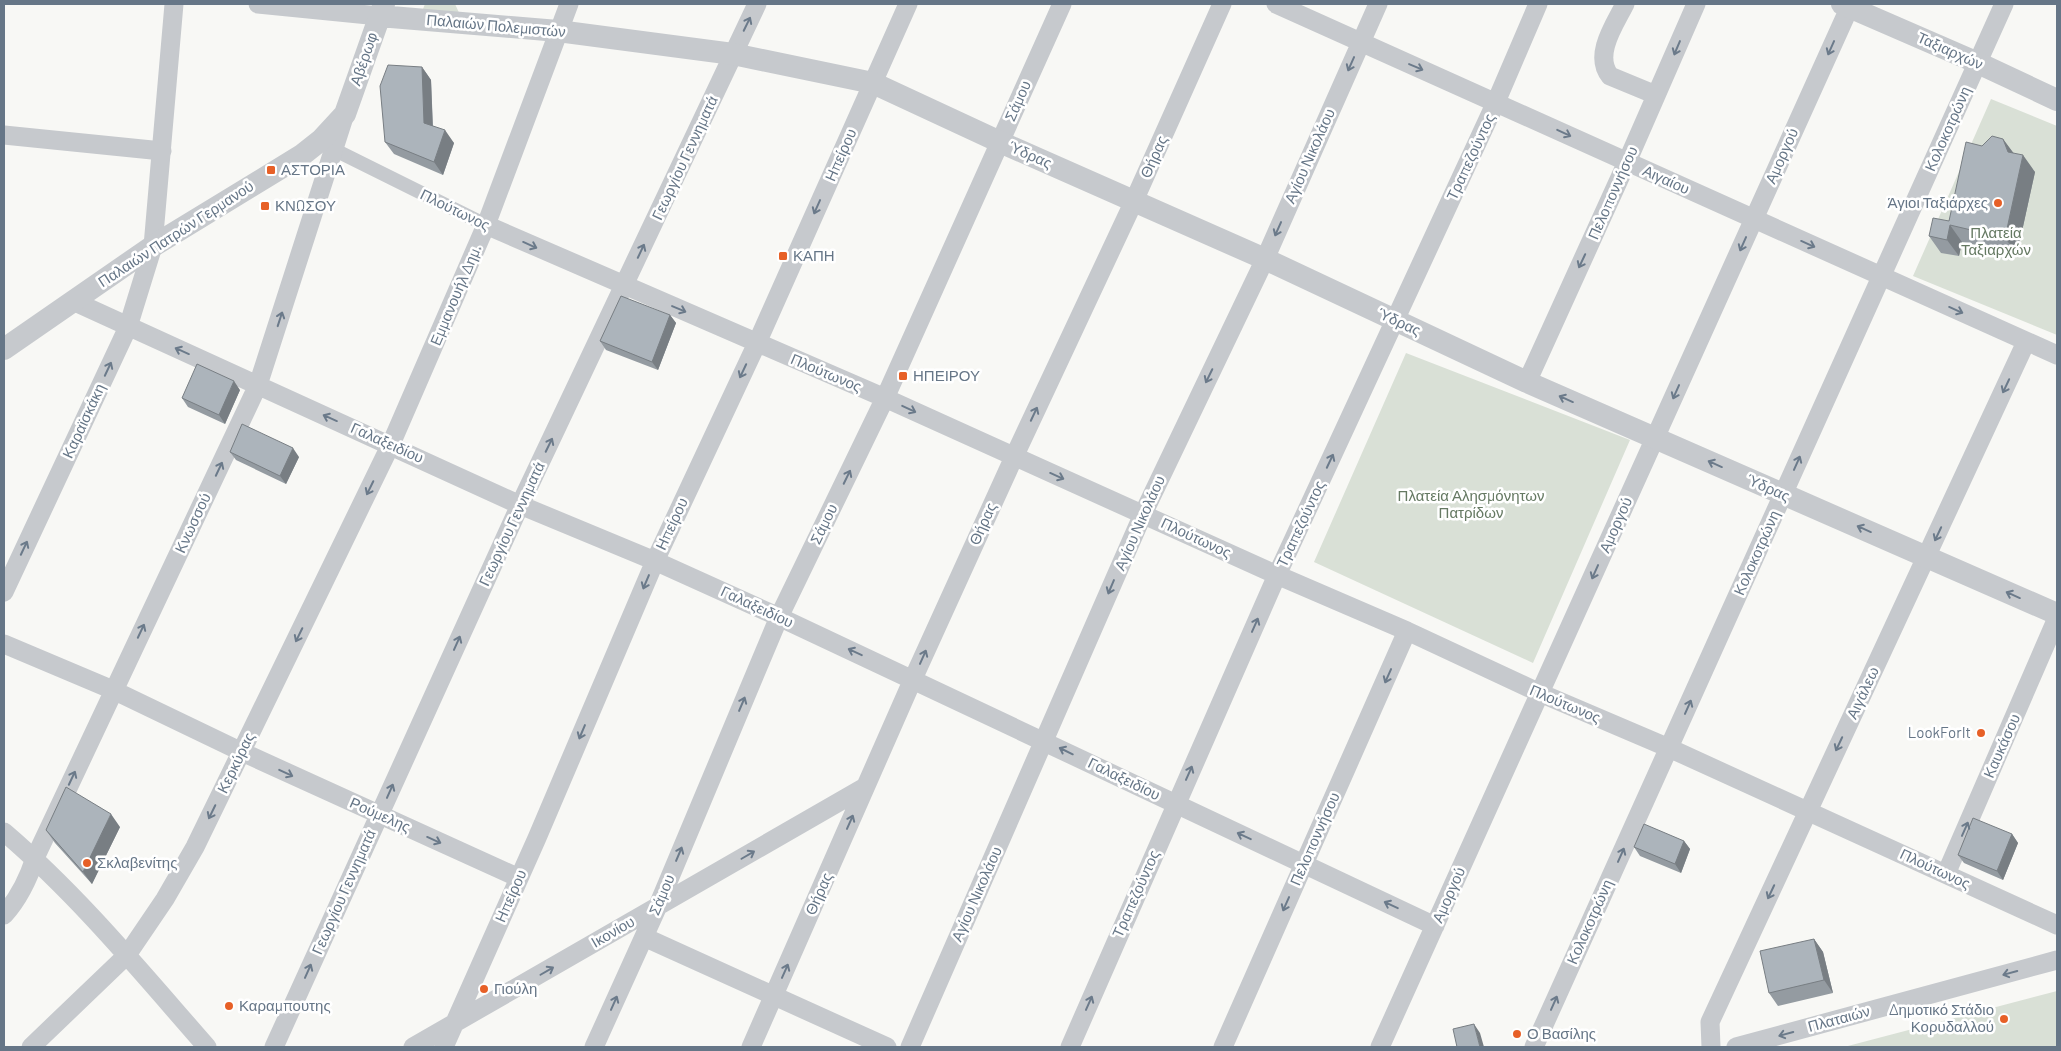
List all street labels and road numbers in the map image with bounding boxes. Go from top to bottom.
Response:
street label: Παλαιών Πολεμιστών [426,10,566,40]
street label: Ταξιαρχών [1915,28,1986,73]
street label: Αβέρωφ [346,29,381,88]
street label: Σάμου [1000,77,1034,124]
street label: Κολοκοτρώνη [1920,83,1974,174]
street label: Γεωργίου Γεννηματά [647,92,721,223]
street label: Αγίου Νικολάου [1280,105,1338,206]
street label: Τραπεζούντος [1442,110,1498,203]
street label: Αμοργού [1761,125,1801,186]
street label: Ηπείρου [821,126,860,184]
street label: Θήρας [1136,133,1170,181]
street label: Ύδρας [1006,137,1055,172]
street label: Πελοποννήσου [1583,143,1641,242]
street label: Αιγαίου [1640,161,1693,197]
street label: Παλαιών Πατρών Γερμανού [94,176,256,290]
street label: Πλούτωνος [418,185,493,234]
street label: Εμμανουήλ Δημ. [426,241,485,348]
street label: Ύδρας [1375,303,1424,339]
street label: Πλούτωνος [788,349,864,395]
street label: Καραϊσκάκη [58,380,108,461]
street label: Γαλαξειδίου [348,418,427,466]
street label: Γεωργίου Γεννηματά [474,458,548,589]
street label: Ύδρας [1744,470,1793,505]
street label: Αγίου Νικολάου [1110,472,1168,573]
street label: Τραπεζούντος [1272,477,1328,570]
street label: Κνωσσού [170,490,214,556]
street label: Αμοργού [1595,494,1635,555]
street label: Ηπείρου [651,495,691,553]
street label: Σάμου [806,500,841,547]
street label: Θήρας [965,500,999,548]
street label: Κολοκοτρώνη [1729,507,1783,598]
street label: Πλούτωνος [1159,513,1234,561]
street label: Γαλαξειδίου [718,581,797,631]
street label: Αιγάλεω [1842,663,1882,721]
street label: Πλούτωνος [1527,680,1603,726]
street label: Καυκάσου [1979,711,2023,781]
street label: Κερκύρας [213,729,258,796]
street label: Γαλαξειδίου [1086,753,1163,803]
street label: Πελοποννήσου [1285,789,1343,888]
street label: Ρούμελης [347,793,414,835]
street label: Γεωργίου Γεννηματά [307,826,379,957]
street label: Αγίου Νικολάου [947,843,1005,944]
street label: Πλούτωνος [1898,844,1973,892]
street label: Τραπεζούντος [1108,847,1162,940]
street label: Αμοργού [1428,864,1468,925]
street label: Ηπείρου [491,867,530,925]
street label: Θήρας [801,870,835,918]
street label: Σάμου [644,871,678,918]
street label: Κολοκοτρώνη [1562,876,1616,967]
street label: Ικονίου [588,912,637,951]
street label: Πλαταιών [1806,1001,1872,1035]

